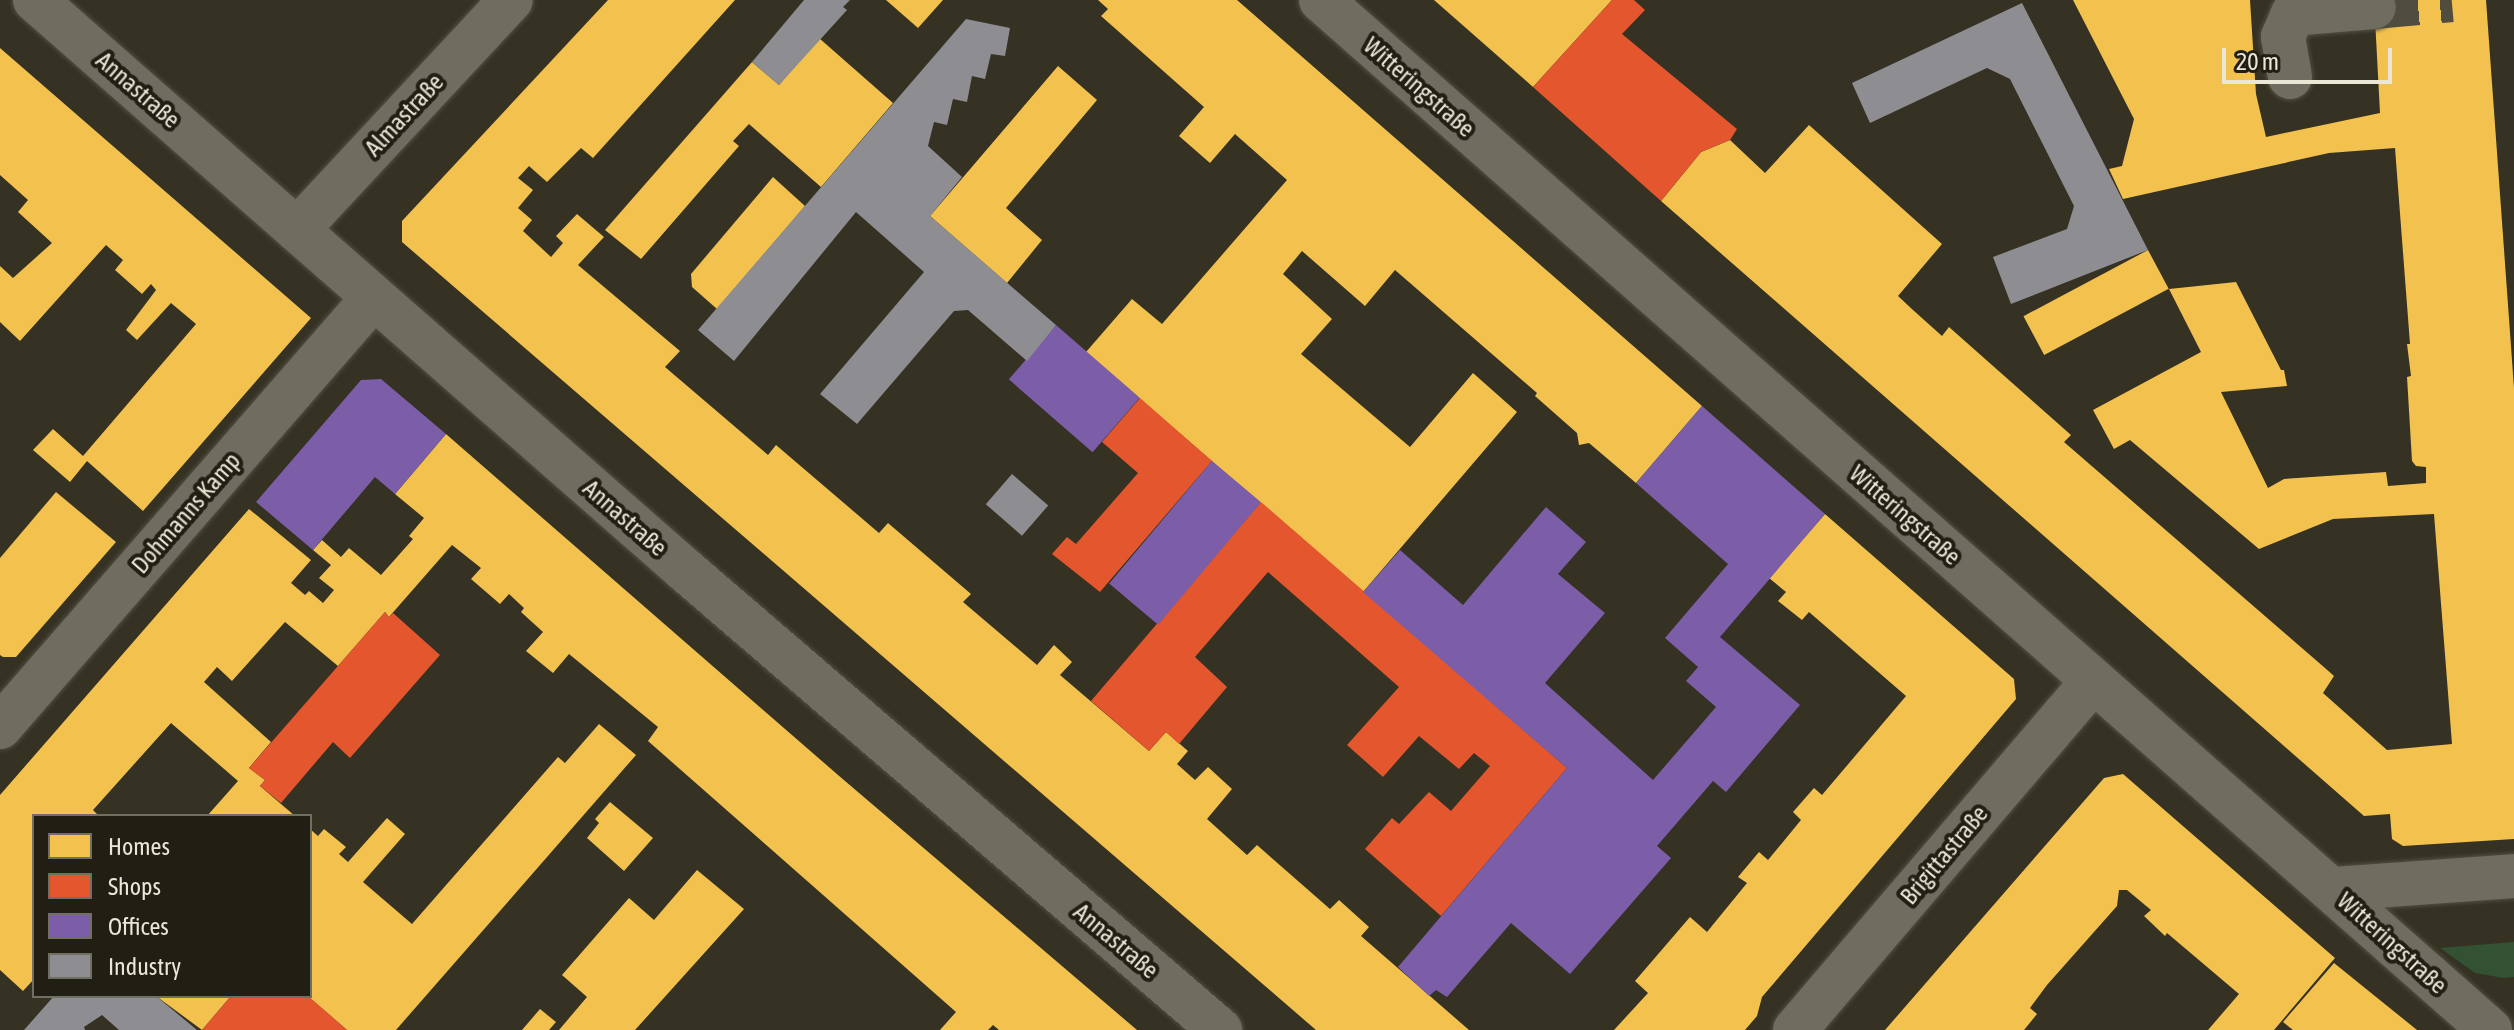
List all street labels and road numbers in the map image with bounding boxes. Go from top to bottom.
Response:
street label: Witteringstraße [1358,31,1480,143]
street label: Annastraße [90,46,186,134]
street label: Almastraße [359,68,449,162]
street label: Dohmanns Kamp [126,447,246,579]
street label: Witteringstraße [1844,459,1966,571]
street label: Annastraße [577,474,673,562]
street label: Brigittastraße [1894,800,1994,910]
street label: Witteringstraße [2331,886,2453,1000]
street label: Annastraße [1068,897,1164,985]

